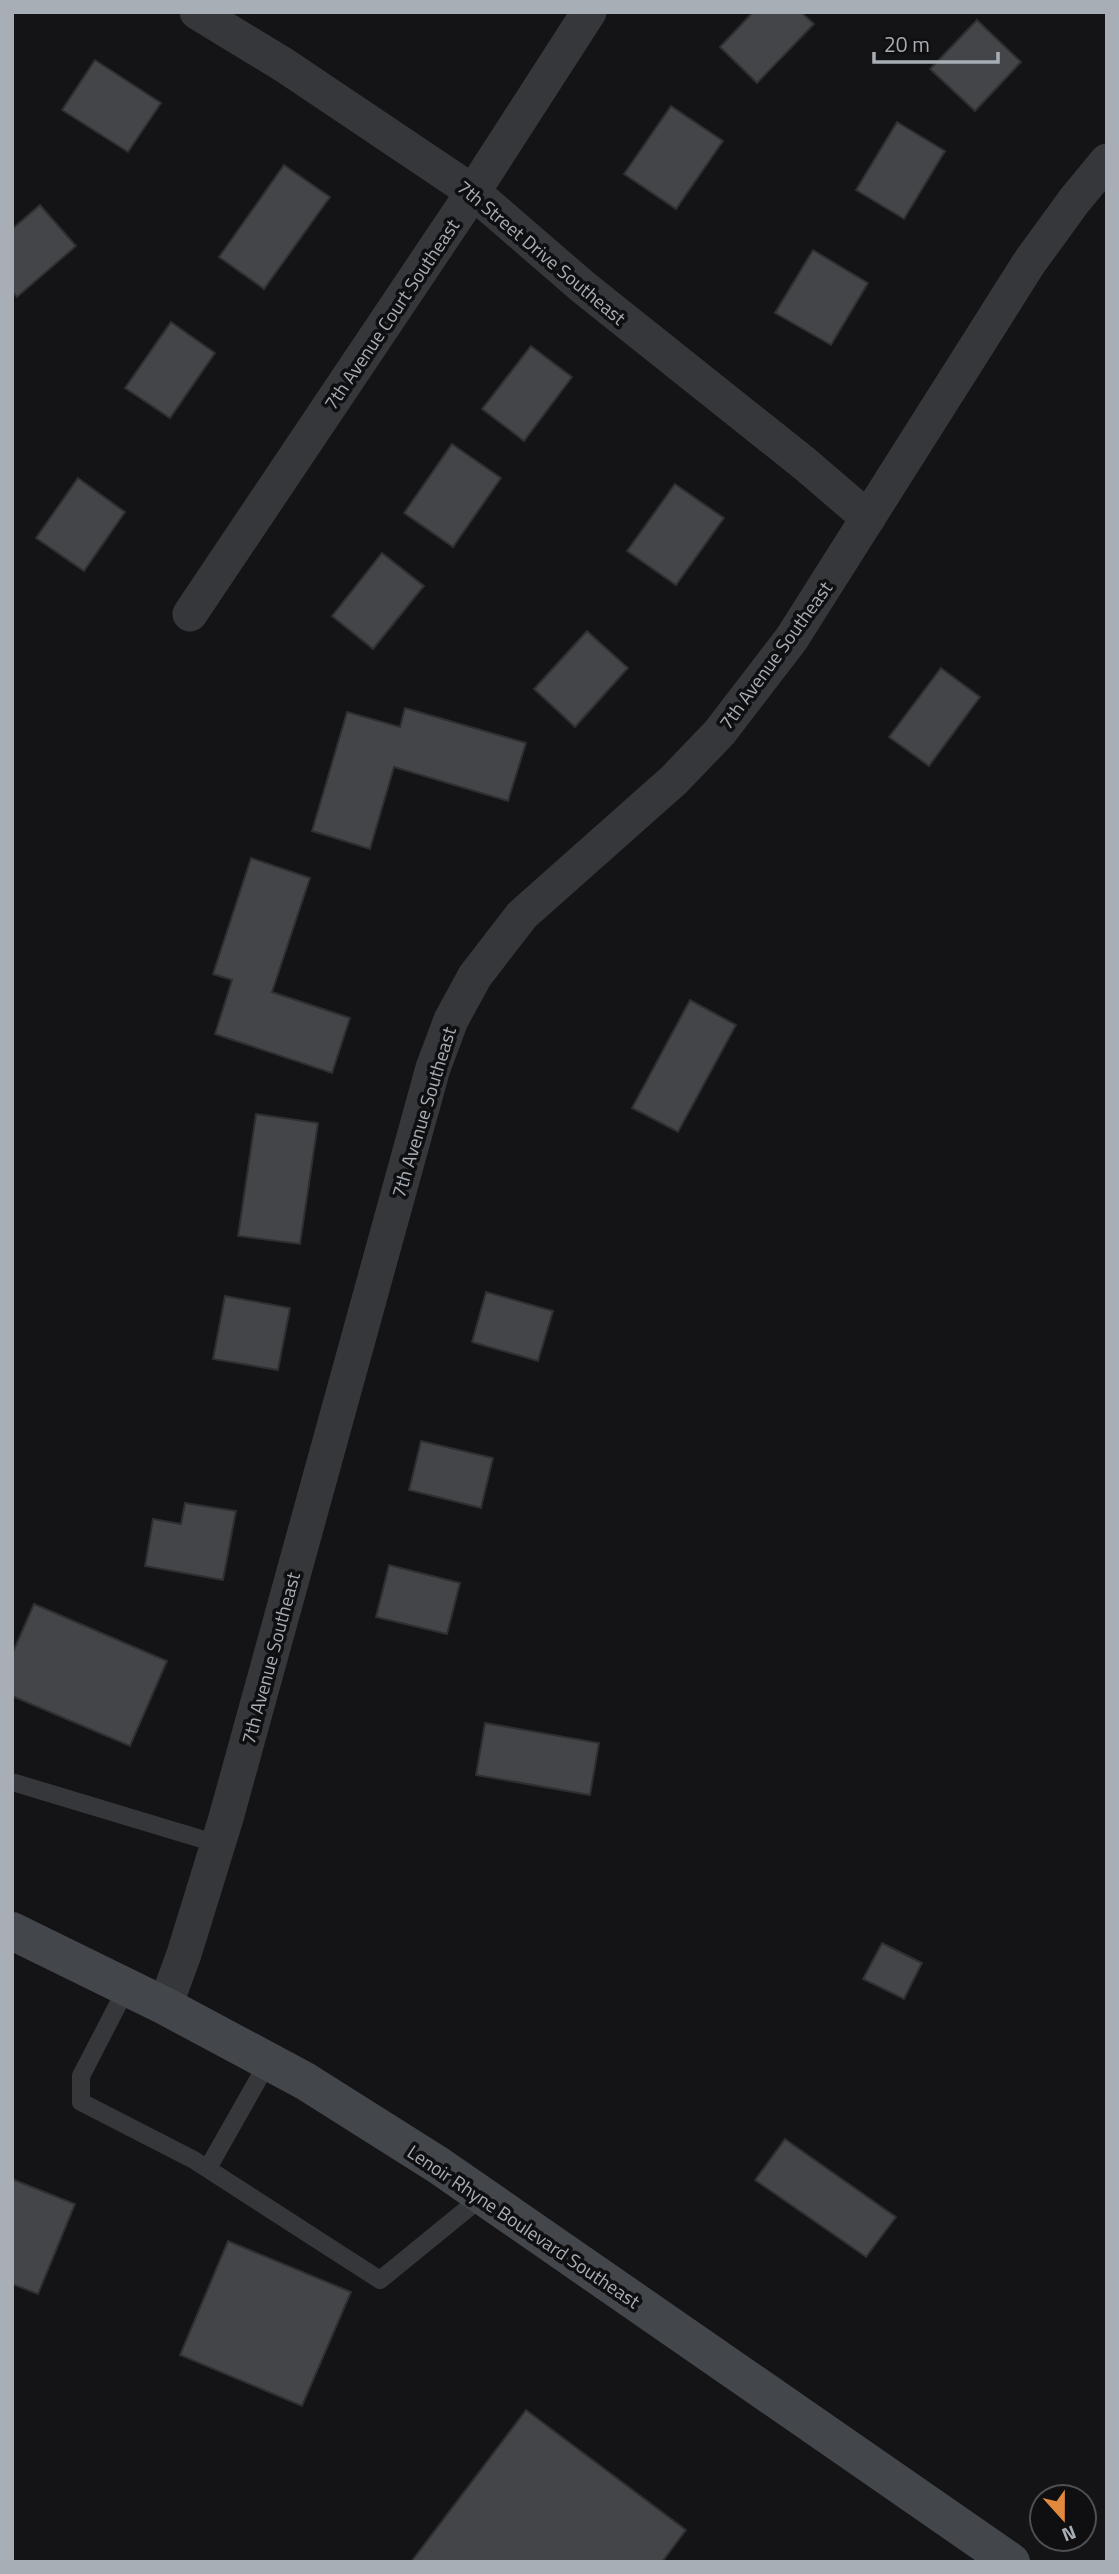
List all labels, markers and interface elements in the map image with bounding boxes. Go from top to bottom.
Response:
scale bar [874,21,998,65]
text: 20 m [884,28,930,60]
street label: 7th Street Drive Southeast [451,173,633,332]
street label: 7th Avenue Court Southeast [316,212,466,415]
street label: 7th Avenue Southeast [711,575,839,735]
street label: 7th Avenue Southeast [383,1023,463,1201]
street label: 7th Avenue Southeast [233,1568,307,1747]
street label: Lenoir Rhyne Boulevard Southeast [402,2137,647,2315]
north arrow [1028,2483,1098,2553]
text: N [1058,2518,1081,2550]

